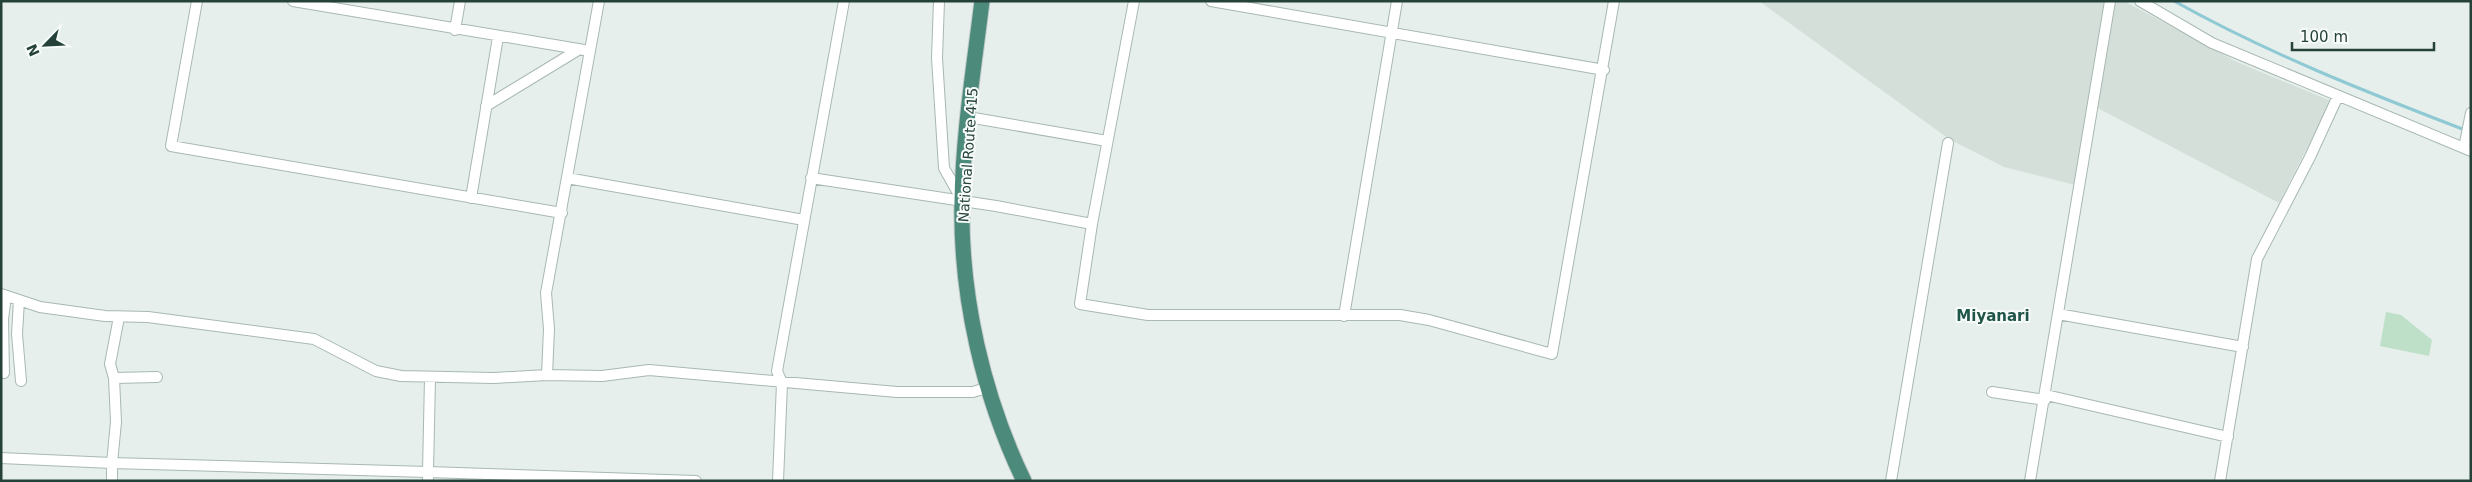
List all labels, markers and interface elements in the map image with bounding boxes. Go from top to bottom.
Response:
north arrow [20,20,70,70]
scale bar [2292,20,2434,52]
text: 100 m [2300,28,2348,46]
text: N [23,42,43,59]
street label: National Route 415 [955,87,981,223]
district label: Miyanari [1956,307,2030,325]

